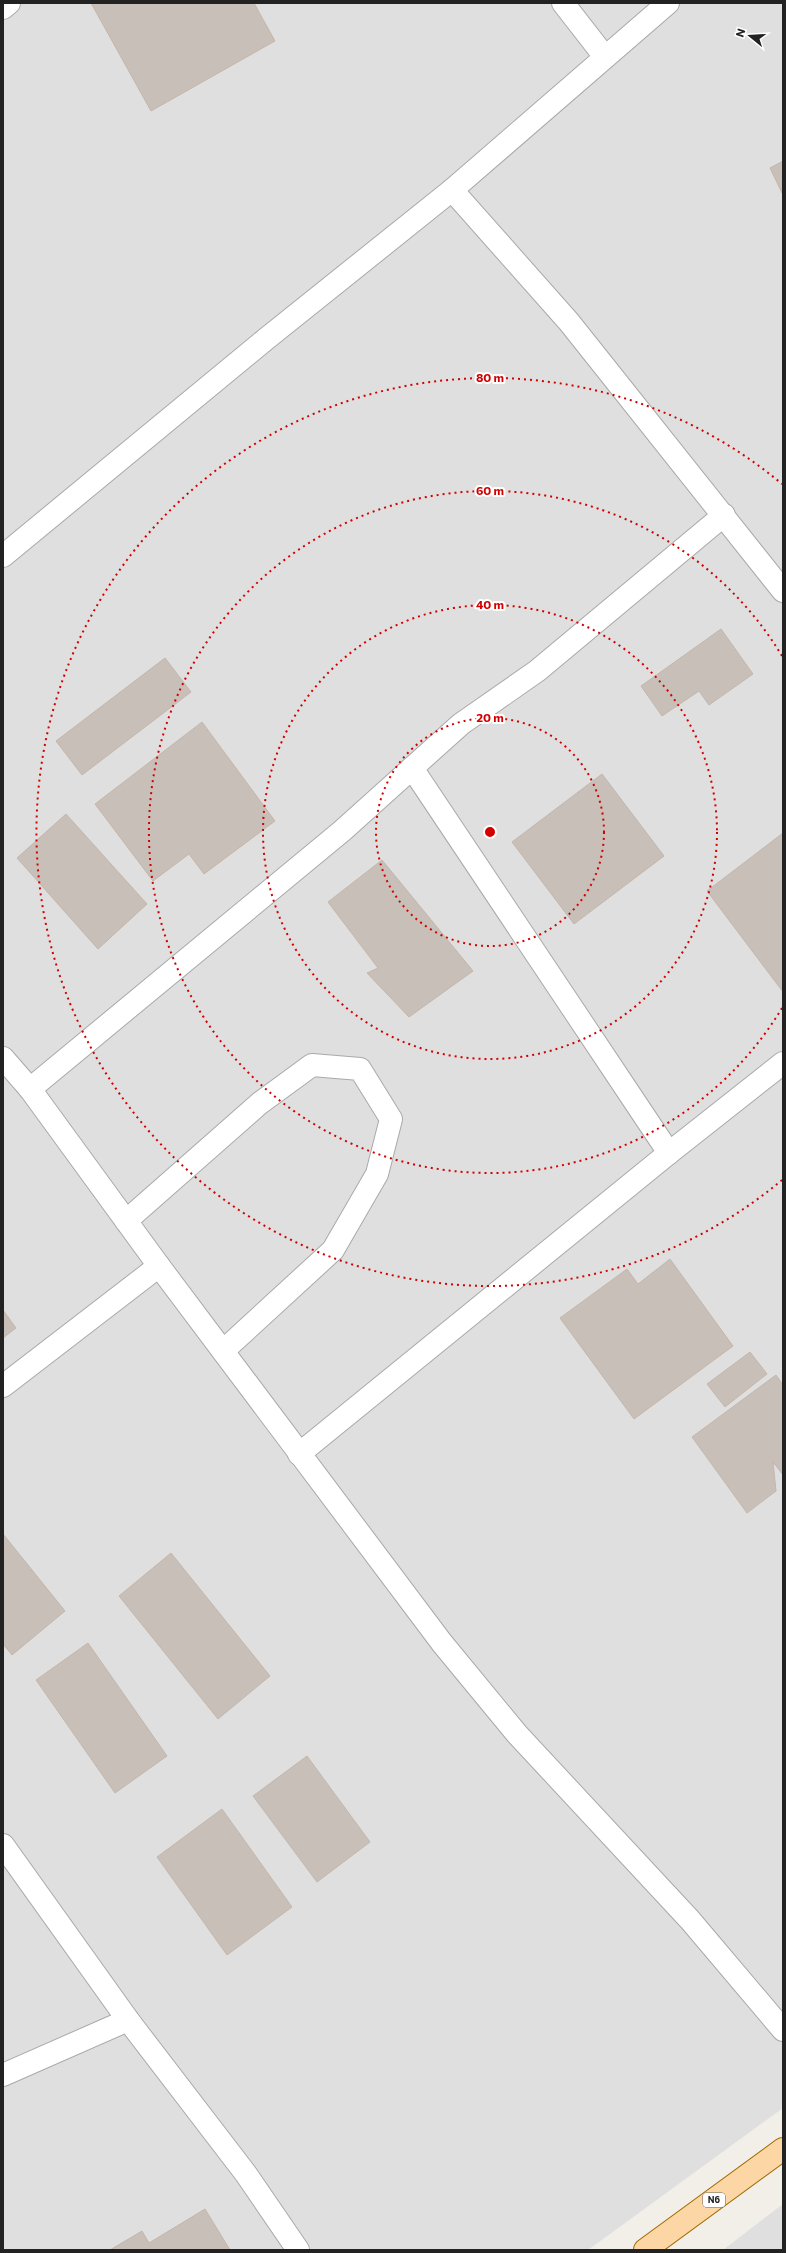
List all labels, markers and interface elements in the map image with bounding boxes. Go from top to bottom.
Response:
north arrow [730,16,770,56]
text: N [733,27,747,39]
text: 80 m [476,370,504,384]
text: 60 m [476,483,504,497]
text: 40 m [476,597,504,611]
text: 20 m [476,710,504,724]
centre of rings [483,825,497,839]
road number: N6 [703,2193,725,2207]

